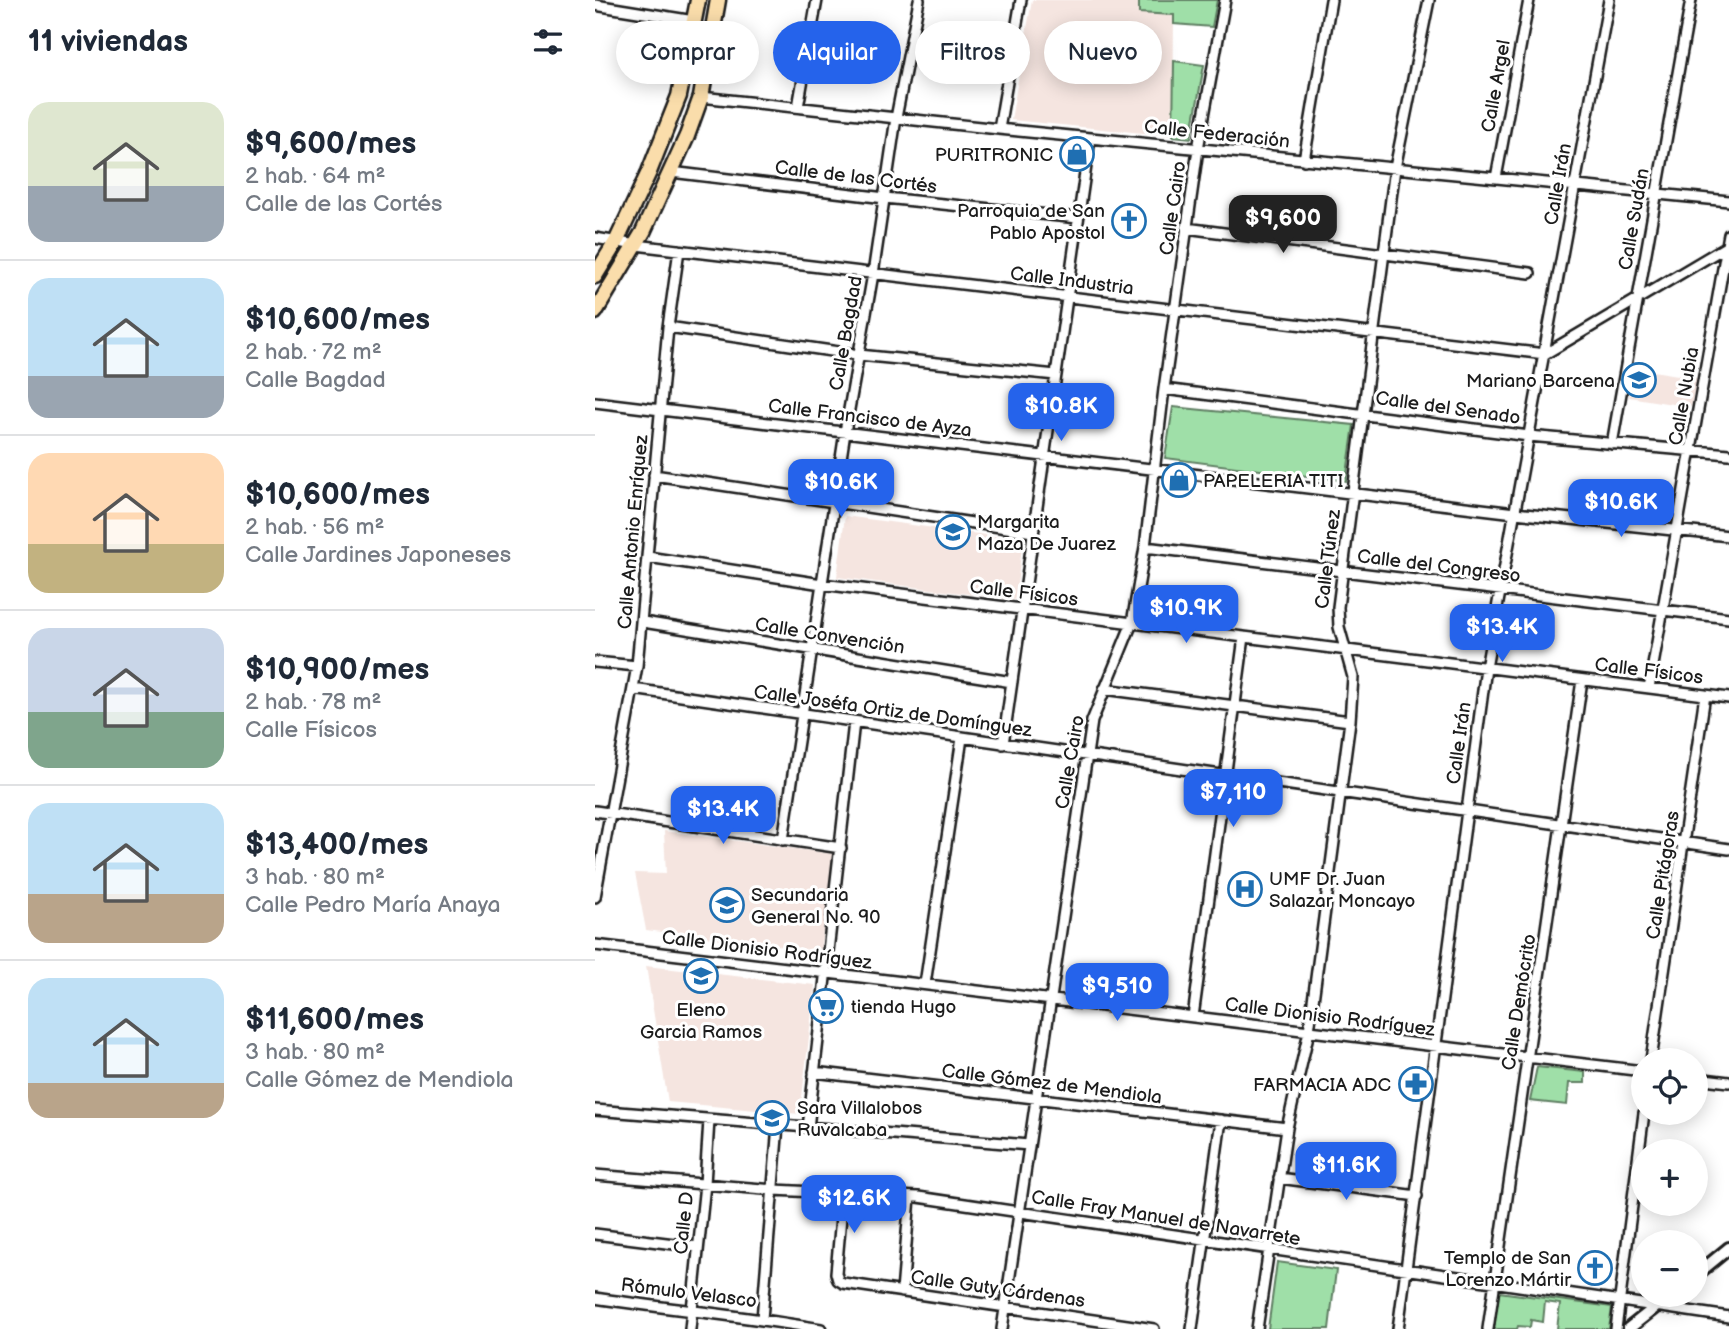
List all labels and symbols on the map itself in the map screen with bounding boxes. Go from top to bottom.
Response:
street label: Calle Argel [1477,38,1516,134]
street label: Calle Federación [1143,115,1291,154]
shop icon: PURITRONIC [1058,135,1096,173]
street label: Calle Irán [1540,141,1577,227]
place label: PURITRONIC [935,144,1053,167]
street label: Calle de las Cortés [773,156,938,199]
street label: Calle Cairo [1155,160,1191,257]
street label: Calle Sudán [1614,167,1655,272]
pin: $9,600 [1226,196,1340,255]
place label: Parroquia de San Pablo Apostol [957,200,1105,245]
church icon: Parroquia de San Pablo Apostol [1110,202,1148,240]
street label: Calle Industria [1009,262,1135,300]
street label: Calle Bagdad [825,274,868,393]
street label: Calle Nubia [1664,345,1704,447]
school or university icon: Mariano Barcena [1620,361,1658,399]
place label: Mariano Barcena [1466,370,1615,393]
pin: $10.8K [1004,384,1118,443]
street label: Calle del Senado [1374,387,1522,430]
street label: Calle Francisco de Ayza [767,395,973,442]
street label: Calle Antonio Enríquez [614,433,654,630]
pin: $10.6K [784,460,898,519]
shop icon: PAPELERIA TITI [1160,461,1198,499]
place label: PAPELERIA TITI [1203,470,1344,493]
pin: $10.6K [1564,480,1678,539]
street label: Calle Túnez [1311,507,1346,610]
place label: Margarita Maza De Juarez [977,511,1117,556]
school or university icon: Margarita Maza De Juarez [934,513,972,551]
street label: Calle del Congreso [1356,545,1522,588]
street label: Calle Físicos [968,575,1079,612]
pin: $10.9K [1129,586,1243,645]
pin: $13.4K [1445,604,1559,664]
street label: Calle Convención [753,613,906,660]
street label: Calle Físicos [1593,653,1704,690]
street label: Calle Joséfa Ortiz de Domínguez [752,681,1034,743]
street label: Calle Irán [1442,701,1477,786]
street label: Calle Cairo [1051,713,1090,811]
pin: $7,110 [1176,770,1290,829]
pin: $13.4K [666,786,780,846]
street label: Calle Pitágoras [1642,809,1685,941]
place label: UMF Dr. Juan Salazar Moncayo [1269,868,1415,913]
hospital icon: UMF Dr. Juan Salazar Moncayo [1226,870,1264,908]
place label: Secundaria General No. 90 [751,884,881,929]
school or university icon: Secundaria General No. 90 [708,886,746,924]
street label: Calle Dionisio Rodríguez [660,926,874,975]
street label: Calle Demócrito [1497,932,1542,1072]
school or university icon: Eleno Garcia Ramos [682,957,720,995]
pin: $9,510 [1060,964,1174,1023]
supermarket icon: tienda Hugo [807,987,845,1025]
street label: Calle Dionisio Rodríguez [1223,993,1437,1042]
place label: tienda Hugo [851,996,956,1019]
place label: Eleno Garcia Ramos [640,999,762,1044]
street label: Calle Gómez de Mendiola [940,1060,1163,1109]
pharmacy icon: FARMACIA ADC [1397,1065,1435,1103]
place label: FARMACIA ADC [1253,1074,1391,1097]
place label: Sara Villalobos Ruvalcaba [797,1097,922,1142]
school or university icon: Sara Villalobos Ruvalcaba [753,1099,791,1137]
pin: $11.6K [1289,1142,1403,1202]
pin: $12.6K [797,1176,911,1235]
street label: Calle Fray Manuel de Navarrete [1030,1186,1302,1251]
street label: Calle D [670,1191,699,1256]
place label: Templo de San Lorenzo Mártir [1444,1247,1572,1292]
church icon: Templo de San Lorenzo Mártir [1576,1249,1614,1287]
street label: Calle Guty Cárdenas [909,1266,1086,1313]
street label: Rómulo Velasco [620,1274,758,1313]

